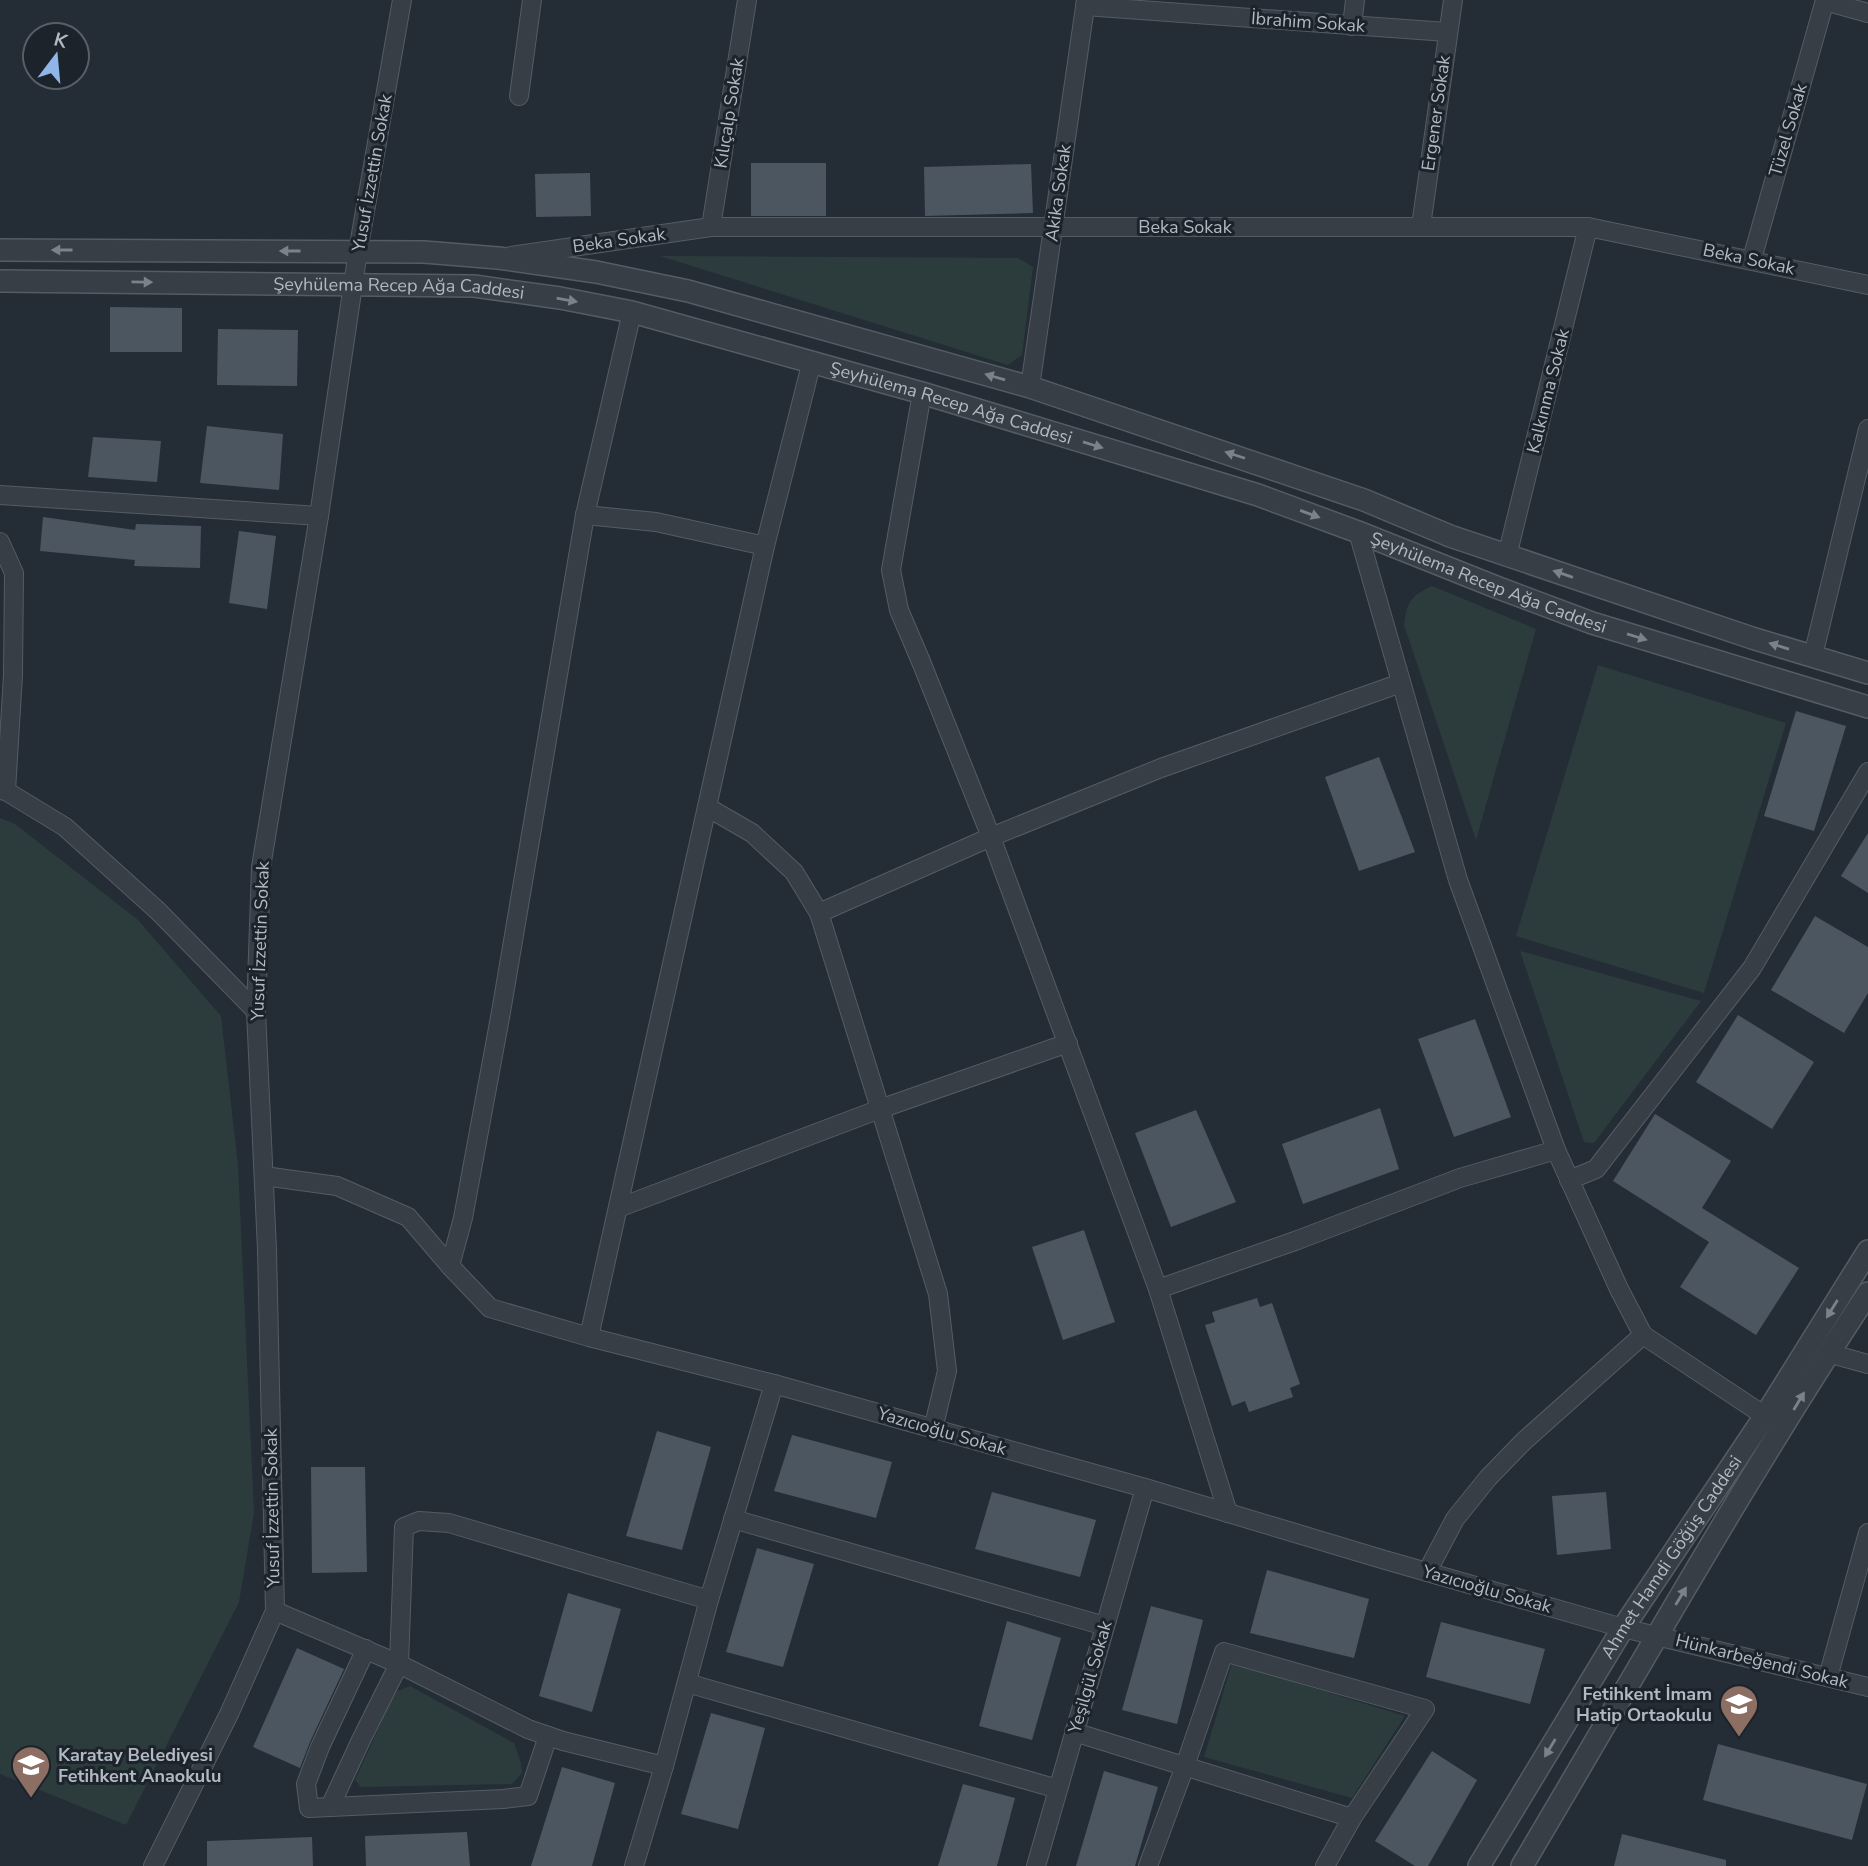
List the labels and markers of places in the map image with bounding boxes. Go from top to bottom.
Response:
place label: Fetihkent İmam Hatip Ortaokulu [1576,1682,1712,1727]
school or university icon: Fetihkent İmam Hatip Ortaokulu [1718,1683,1760,1738]
place label: Karatay Belediyesi Fetihkent Anaokulu [58,1743,221,1788]
school or university icon: Karatay Belediyesi Fetihkent Anaokulu [10,1744,52,1799]

